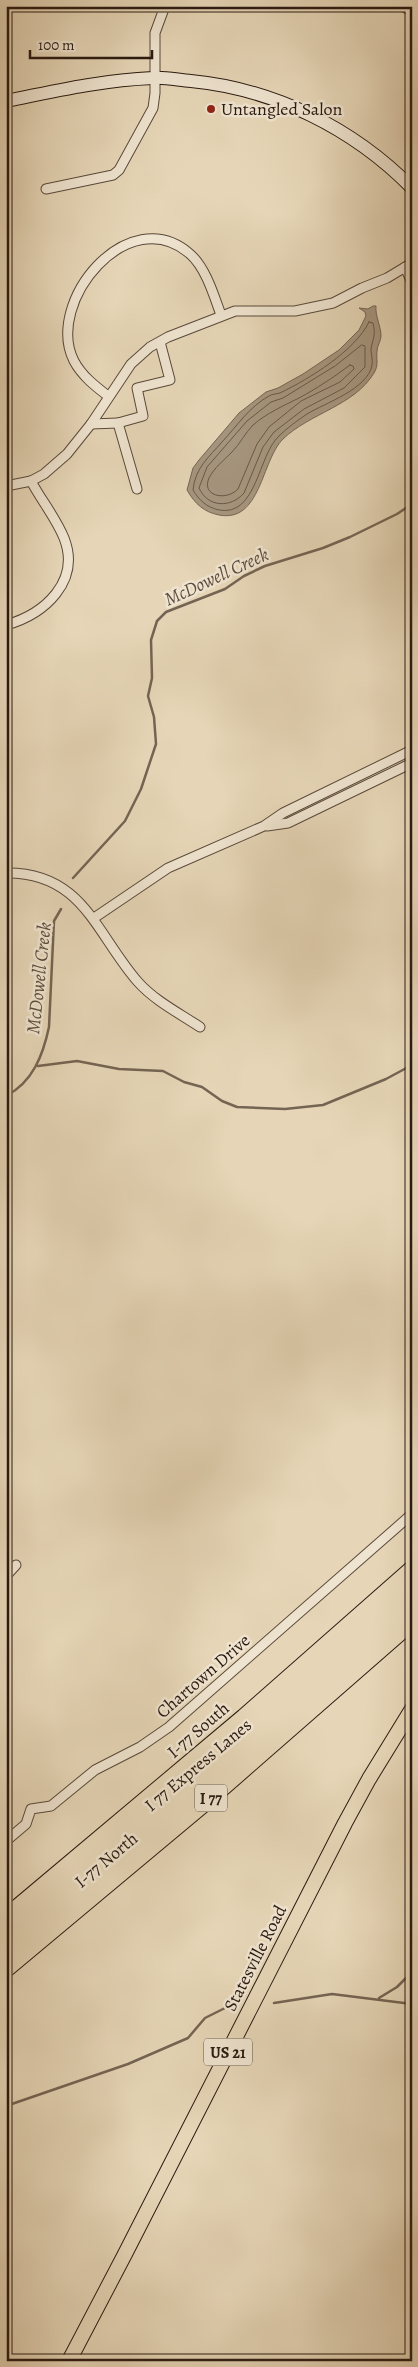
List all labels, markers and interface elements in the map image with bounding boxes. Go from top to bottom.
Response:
scale bar [30,28,152,60]
text: 100 m [38,35,75,55]
place label: Untangled Salon [221,97,343,121]
marker: Untangled Salon [205,103,217,115]
water label: McDowell Creek [160,541,273,612]
water label: McDowell Creek [20,921,58,1035]
street label: Chartown Drive [151,1628,255,1724]
street label: I-77 South [162,1696,234,1764]
street label: I 77 Express Lanes [140,1714,256,1816]
road number: I 77 [195,1785,227,1812]
street label: I-77 North [69,1826,143,1893]
street label: Statesville Road [218,1901,292,2015]
road number: US 21 [204,2038,252,2066]

